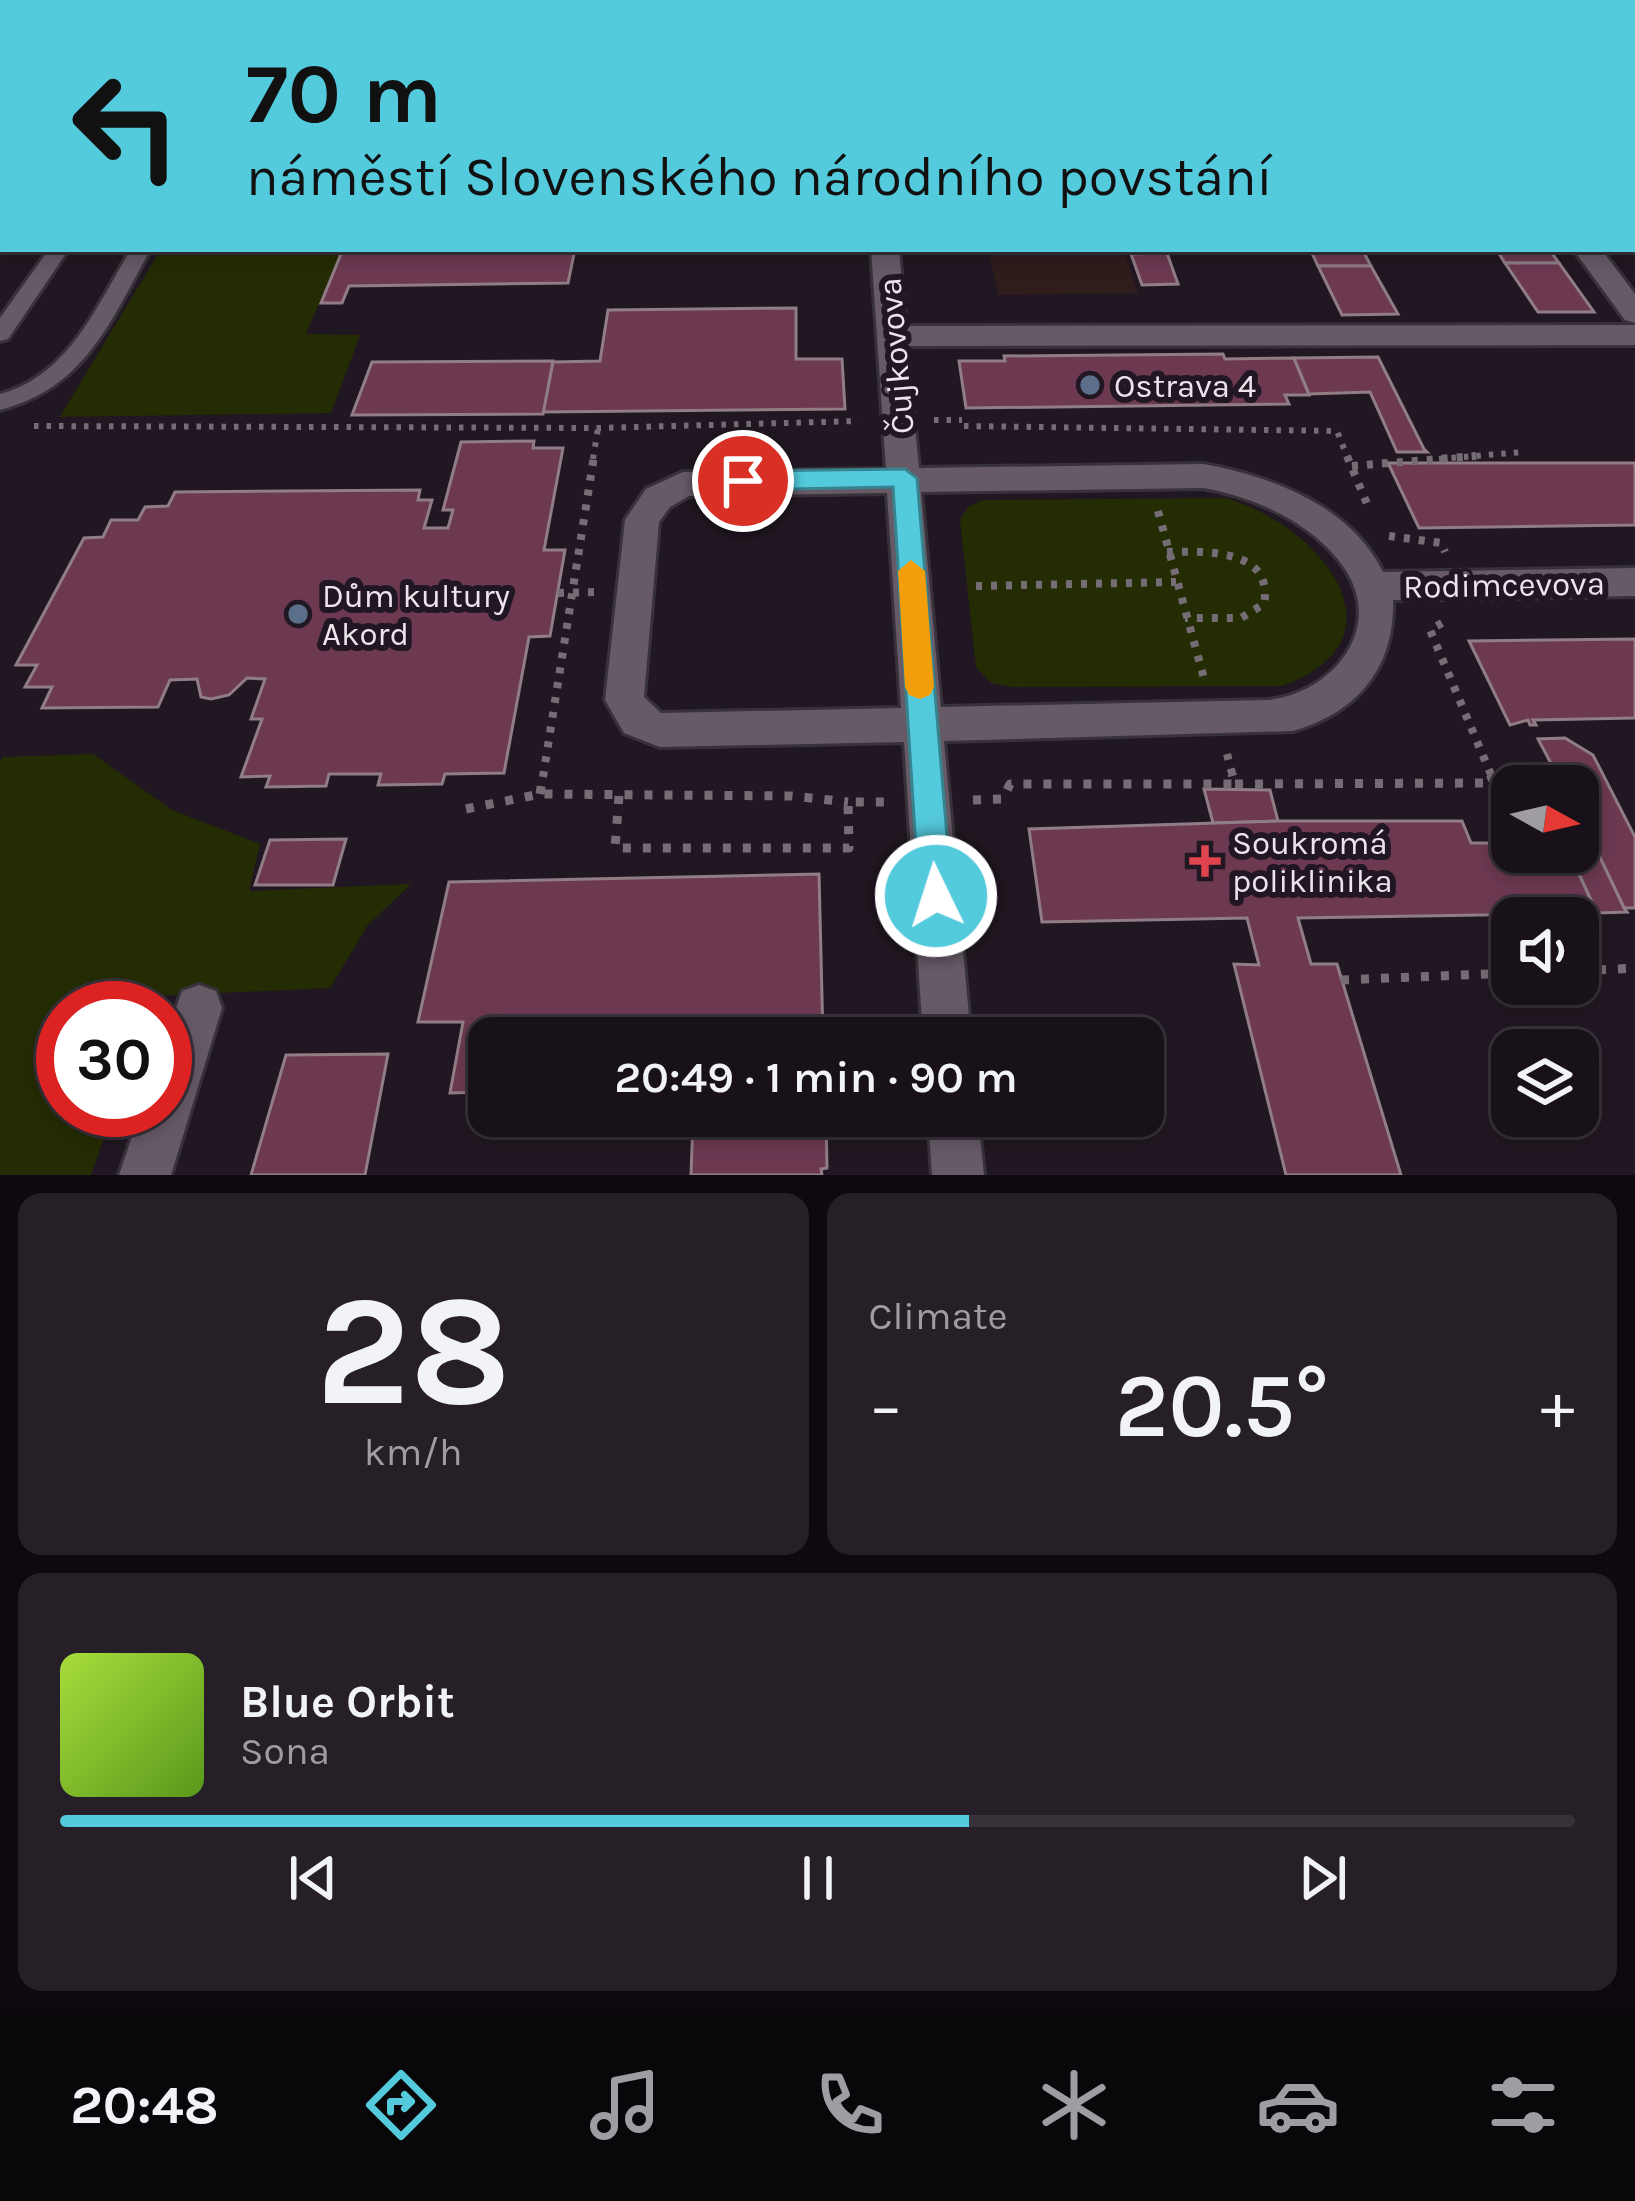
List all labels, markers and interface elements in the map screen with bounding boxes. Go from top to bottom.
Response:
text: 70 m [246,45,442,143]
icon: left [48,48,204,204]
text: náměstí Slovenského národního povstání [246,145,1273,209]
street label: Čujkovova [870,276,922,436]
place label: Ostrava 4 [1114,367,1256,405]
marker: Ostrava 4 [1077,372,1103,398]
pin [692,430,794,532]
icon: arrive [710,448,776,514]
street label: Rodimcevova [1403,564,1605,606]
place label: Dům kultury Akord [322,577,510,653]
marker: Dům kultury Akord [285,601,311,627]
north arrow [1491,765,1599,873]
map controls [1491,765,1599,1137]
place label: Soukromá poliklinika [1232,824,1393,900]
position arrow [873,833,999,959]
marker: Soukromá poliklinika [1189,845,1221,877]
button: sound [1491,897,1599,1005]
speed limit sign: 30 [36,981,192,1137]
button: layers [1491,1029,1599,1137]
text: 20:49 · 1 min · 90 m [614,1051,1018,1103]
text: 28 [316,1260,511,1442]
text: Climate [869,1293,1008,1339]
text: 20.5° [1115,1353,1329,1459]
text: − [869,1367,903,1445]
text: + [1540,1367,1575,1445]
text: km/h [364,1429,463,1475]
text: Blue Orbit [240,1676,455,1728]
text: Sona [240,1728,330,1774]
icon: previous [280,1845,346,1911]
icon: pause [785,1845,851,1911]
icon: next [1290,1845,1356,1911]
icon: directions [359,2063,443,2147]
icon: music [583,2063,667,2147]
icon: phone [808,2063,892,2147]
icon: climate [1032,2063,1116,2147]
icon: car [1256,2063,1340,2147]
icon: filters [1481,2063,1565,2147]
text: 20:48 [70,2073,219,2137]

